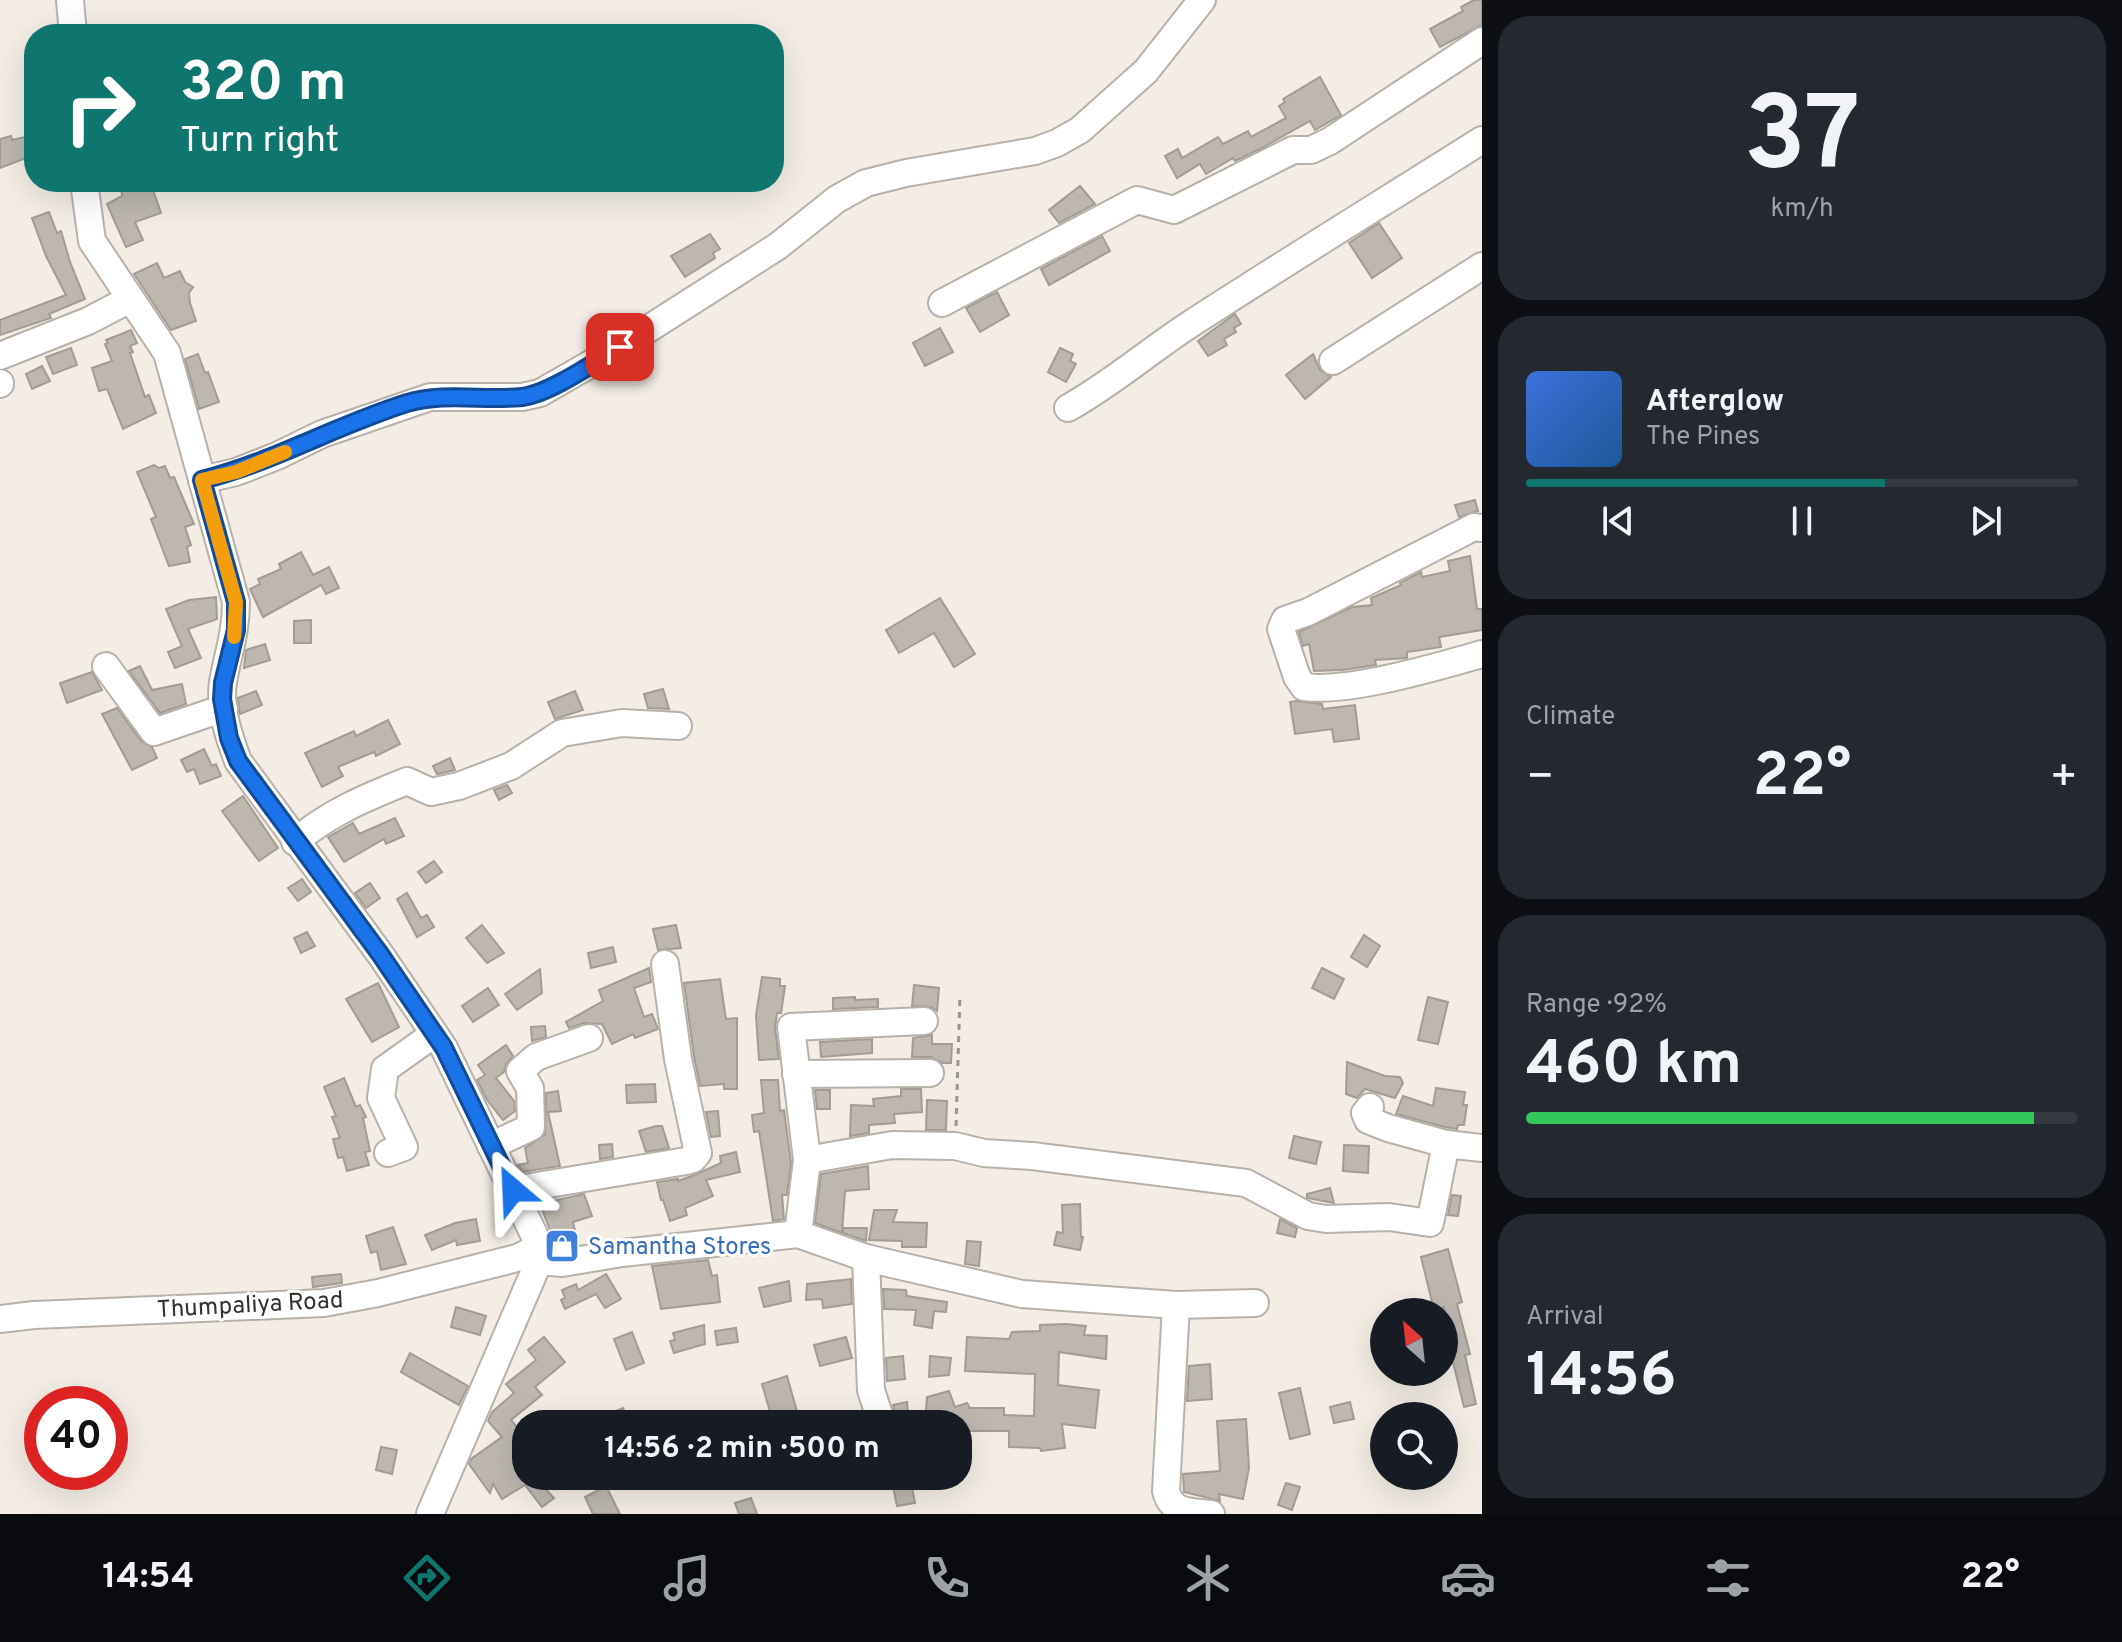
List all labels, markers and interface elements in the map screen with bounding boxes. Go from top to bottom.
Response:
text: 320 m [180,50,347,120]
icon: right [48,56,152,160]
text: 37 [1744,75,1860,207]
text: Turn right [180,119,339,165]
text: km/h [1770,193,1834,226]
pin [586,313,654,381]
icon: arrive [598,325,642,369]
text: Afterglow [1646,384,1784,421]
text: The Pines [1646,421,1760,454]
icon: previous [1596,499,1640,543]
icon: pause [1780,499,1824,543]
icon: next [1964,499,2008,543]
text: Climate [1526,701,1615,734]
text: 22° [1753,741,1851,817]
text: − [1526,751,1554,807]
text: + [2050,751,2078,807]
text: Range · 92% [1526,989,1667,1022]
text: 460 km [1526,1029,1742,1105]
position arrow [471,1148,555,1232]
shop icon: Samantha Stores [543,1227,581,1265]
place label: Samantha Stores [588,1233,771,1263]
street label: Thumpaliya Road [156,1286,344,1326]
north arrow [1370,1298,1458,1386]
map controls [1370,1298,1458,1490]
text: Arrival [1526,1301,1604,1334]
text: 14:56 [1526,1341,1677,1417]
speed limit sign: 40 [24,1386,128,1490]
button: search [1370,1402,1458,1490]
text: 14:56 · 2 min · 500 m [604,1431,880,1468]
icon: directions [399,1550,455,1606]
icon: music [659,1550,715,1606]
icon: phone [919,1550,975,1606]
icon: climate [1180,1550,1236,1606]
icon: car [1440,1550,1496,1606]
icon: filters [1700,1550,1756,1606]
text: 14:54 [102,1555,194,1601]
text: 22° [1961,1555,2020,1601]

